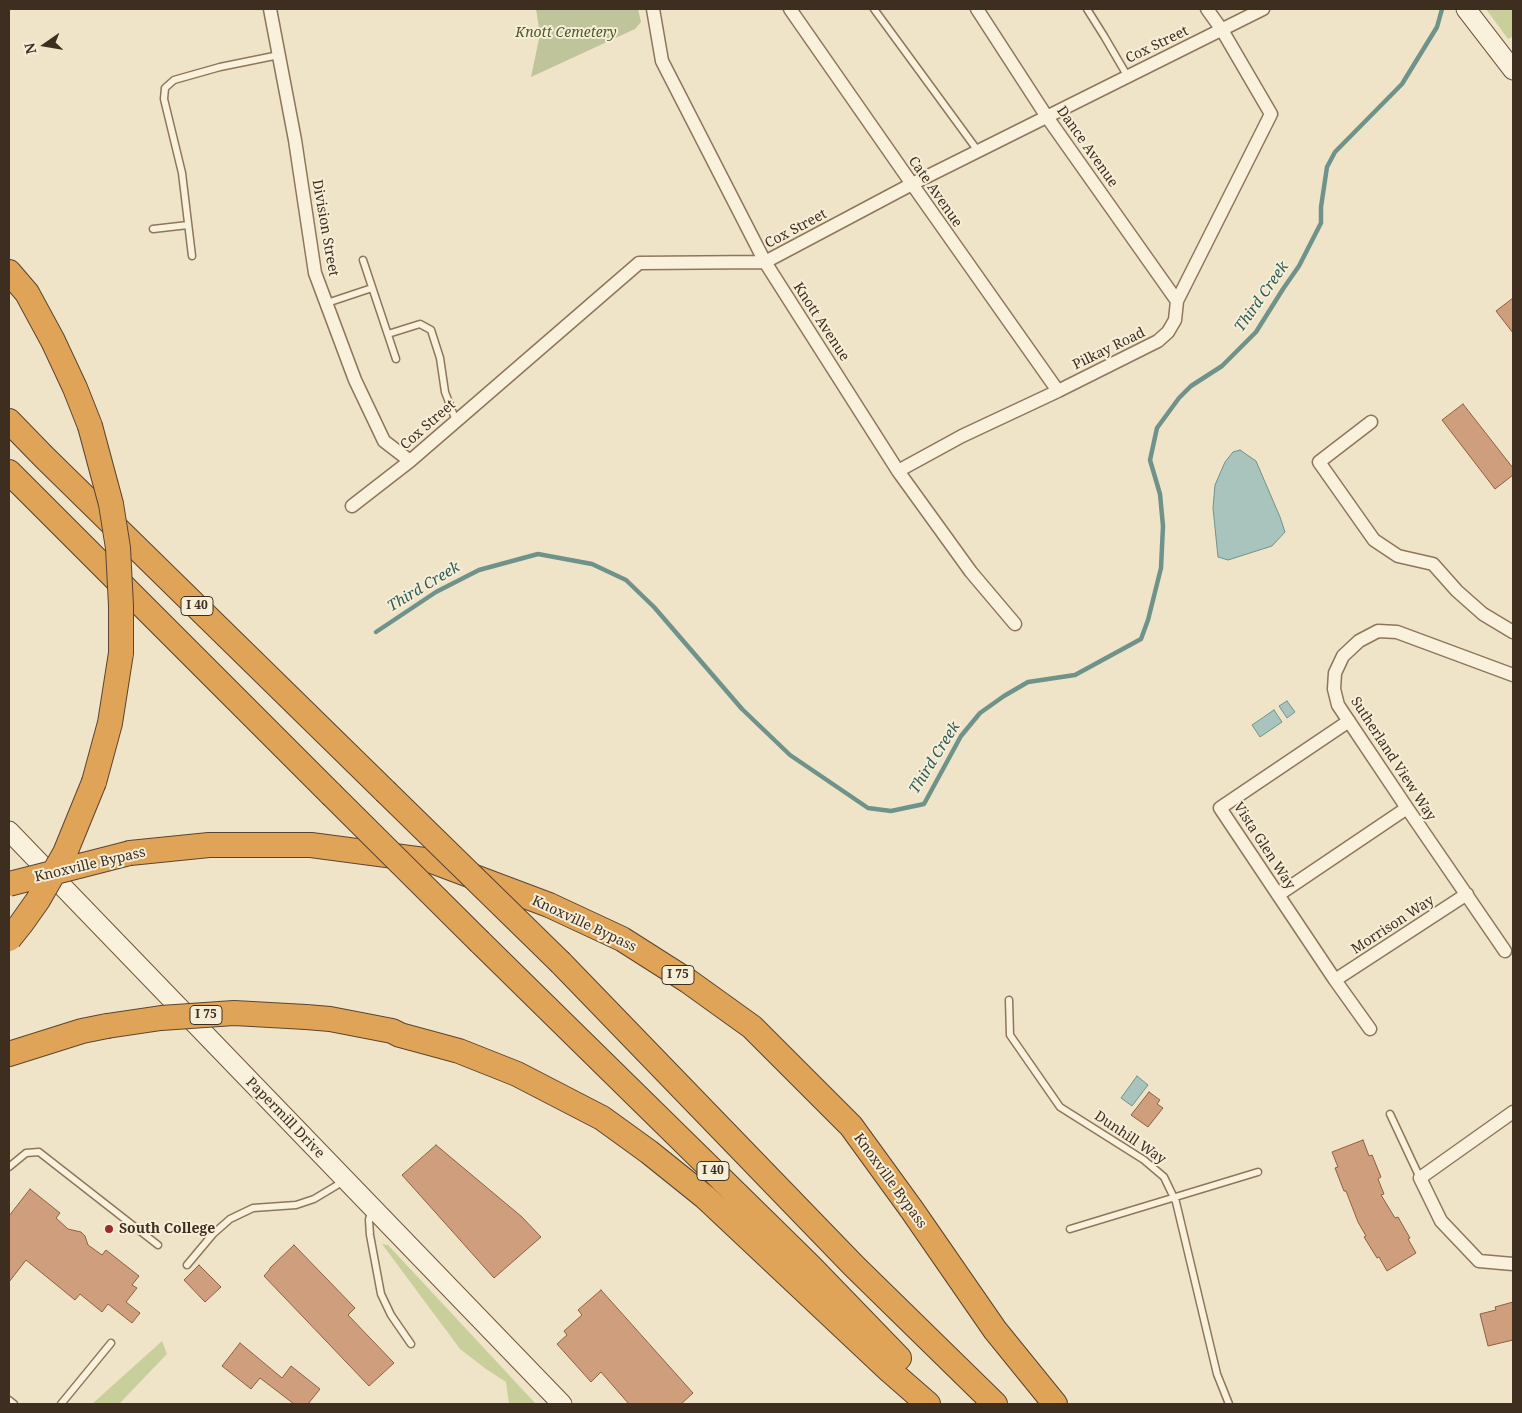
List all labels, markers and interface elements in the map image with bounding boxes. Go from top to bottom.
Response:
north arrow [20,20,70,70]
street label: Cox Street [1123,23,1191,67]
park label: Knott Cemetery [515,25,617,41]
text: N [19,41,40,56]
street label: Dance Avenue [1053,103,1121,191]
street label: Cate Avenue [904,153,966,231]
street label: Division Street [308,178,342,278]
street label: Cox Street [762,206,830,252]
water label: Third Creek [1231,258,1293,336]
street label: Knott Avenue [789,280,853,364]
street label: Pilkay Road [1070,324,1148,374]
street label: Cox Street [397,397,459,453]
water label: Third Creek [384,558,464,616]
road number: I 40 [181,596,213,616]
street label: Sutherland View Way [1347,694,1439,824]
water label: Third Creek [906,719,964,797]
street label: Vista Glen Way [1230,799,1298,893]
street label: Knoxville Bypass [33,844,147,886]
street label: Knoxville Bypass [529,892,639,956]
street label: Morrison Way [1349,892,1437,958]
road number: I 75 [662,966,694,984]
road number: I 75 [190,1006,222,1024]
street label: Papermill Drive [242,1074,328,1162]
street label: Dunhill Way [1091,1108,1169,1168]
street label: Knoxville Bypass [850,1130,930,1232]
road number: I 40 [697,1162,729,1180]
place label: South College [119,1221,215,1237]
marker: South College [103,1223,115,1235]

